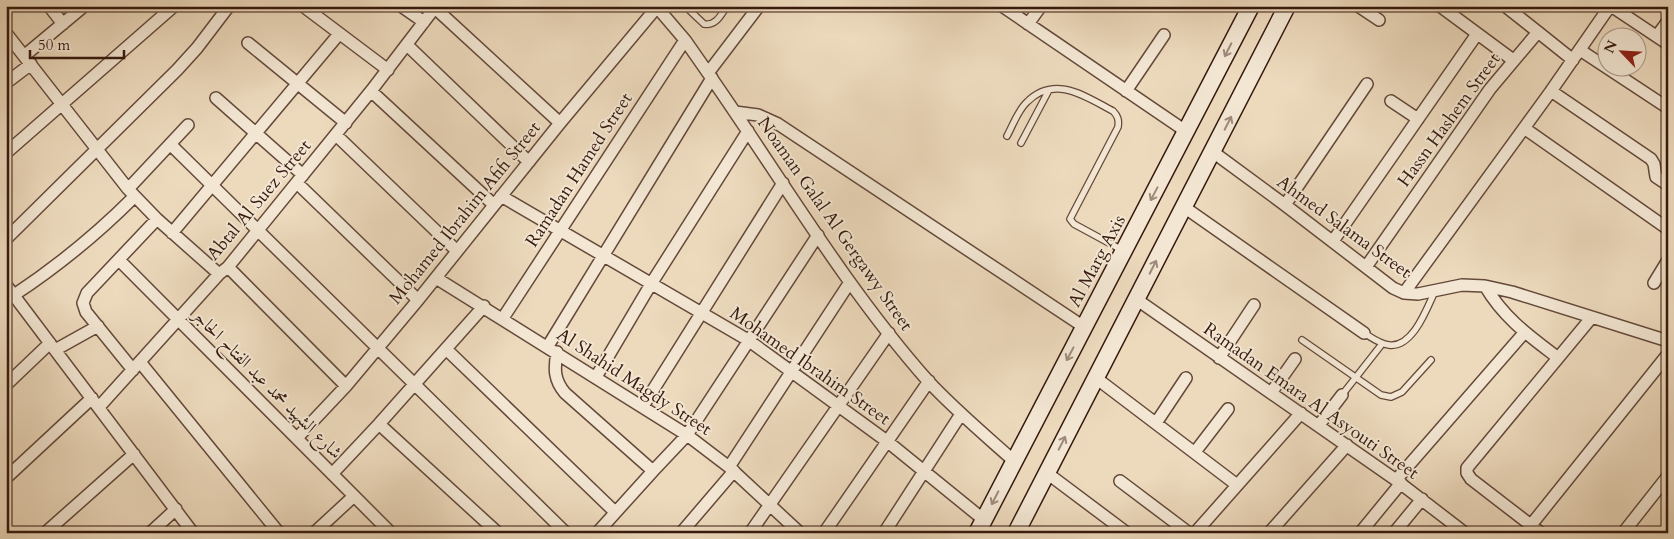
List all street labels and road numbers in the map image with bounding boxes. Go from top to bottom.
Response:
street label: Hassn Hashem Street [1392,48,1506,192]
street label: Ramadan Hamed Street [520,88,639,252]
street label: Noaman Galal Al Gergawy Street [751,112,919,336]
street label: Mohamed Ibrahim Afifi Street [383,116,547,310]
street label: Abtal Al Suez Street [201,134,317,266]
street label: Ahmed Salama Street [1272,170,1417,285]
street label: Al Marg Axis [1062,210,1132,312]
street label: Mohamed Ibrahim Street [725,301,895,431]
street label: شارع الشهيد محمد عبد الفتاح الحاجر [183,302,348,467]
street label: Ramadan Emara Al Asyouti Street [1198,317,1424,485]
street label: Al Shahid Magdy Street [552,322,717,442]

